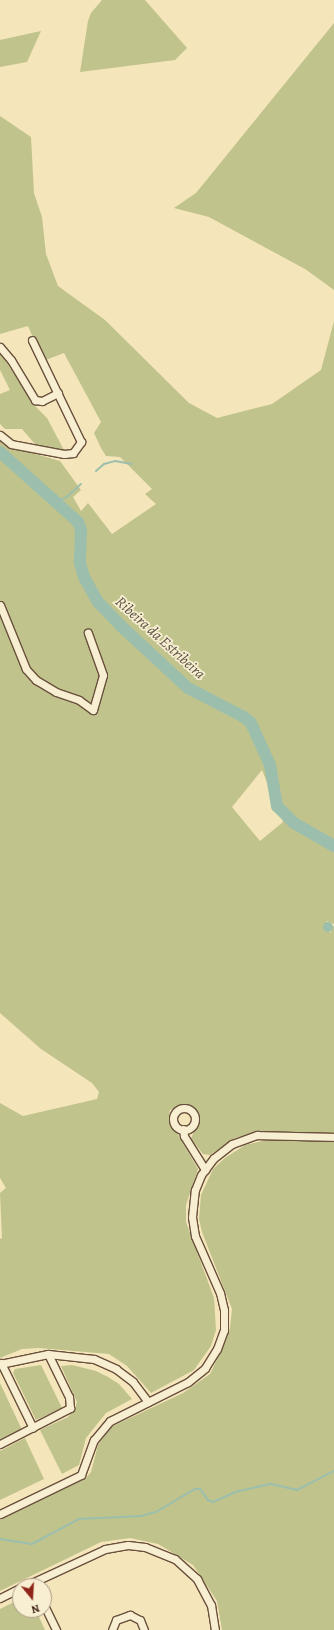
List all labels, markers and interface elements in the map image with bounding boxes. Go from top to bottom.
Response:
water label: Ribeira da Estribeira [111,593,209,683]
north arrow [12,1578,52,1618]
text: N [29,1601,42,1617]

